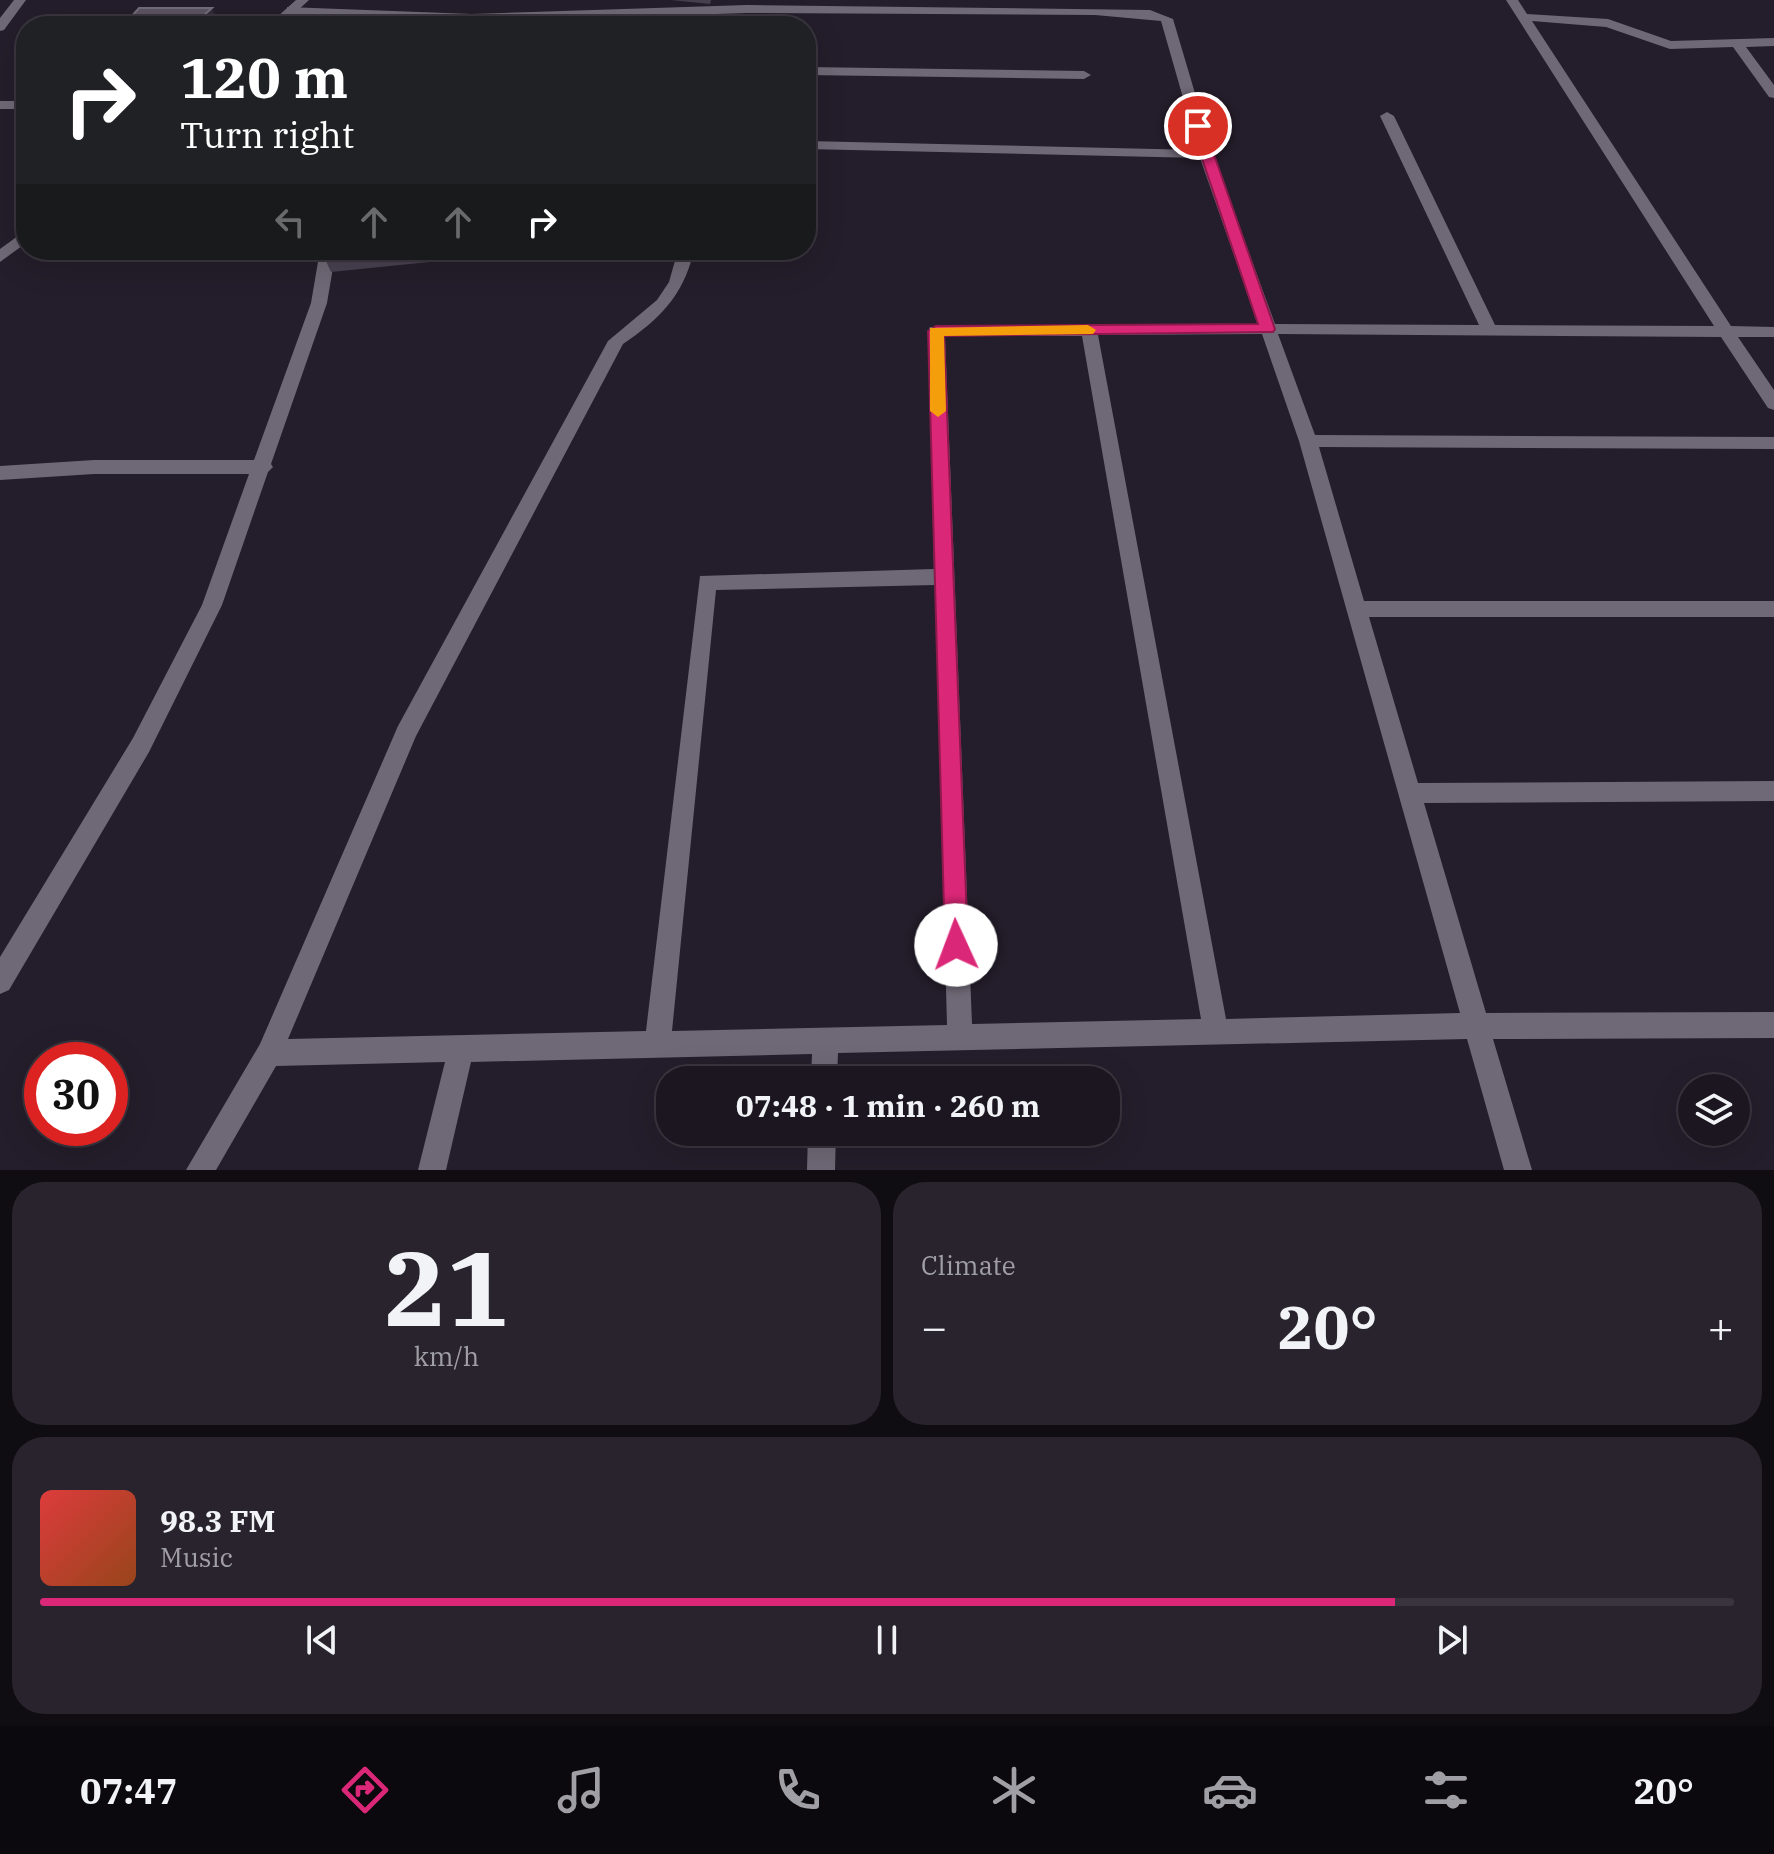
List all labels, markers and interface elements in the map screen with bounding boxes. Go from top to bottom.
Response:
text: 120 m [180,41,348,113]
icon: right [48,48,152,152]
pin [1164,92,1232,160]
icon: arrive [1176,104,1220,148]
text: Turn right [180,111,354,158]
icon: left [268,200,312,244]
icon: ahead [352,200,396,244]
icon: ahead [436,200,480,244]
icon: right [520,200,564,244]
position arrow [914,903,998,987]
speed limit sign: 30 [24,1042,128,1146]
map controls [1678,1074,1750,1146]
button: layers [1678,1074,1750,1146]
text: 07:48 · 1 min · 260 m [736,1086,1040,1125]
text: 21 [384,1219,509,1355]
text: Climate [921,1248,1016,1282]
text: 20° [1277,1287,1378,1366]
text: − [921,1298,947,1355]
text: + [1708,1298,1734,1355]
text: km/h [414,1339,479,1373]
text: 98.3 FM [160,1501,275,1540]
text: Music [160,1540,233,1574]
icon: previous [300,1618,344,1662]
icon: pause [865,1618,909,1662]
icon: next [1430,1618,1474,1662]
icon: directions [337,1762,393,1818]
icon: music [553,1762,609,1818]
icon: phone [770,1762,826,1818]
icon: climate [986,1762,1042,1818]
icon: car [1202,1762,1258,1818]
icon: filters [1418,1762,1474,1818]
text: 07:47 [80,1767,177,1814]
text: 20° [1634,1767,1694,1814]

